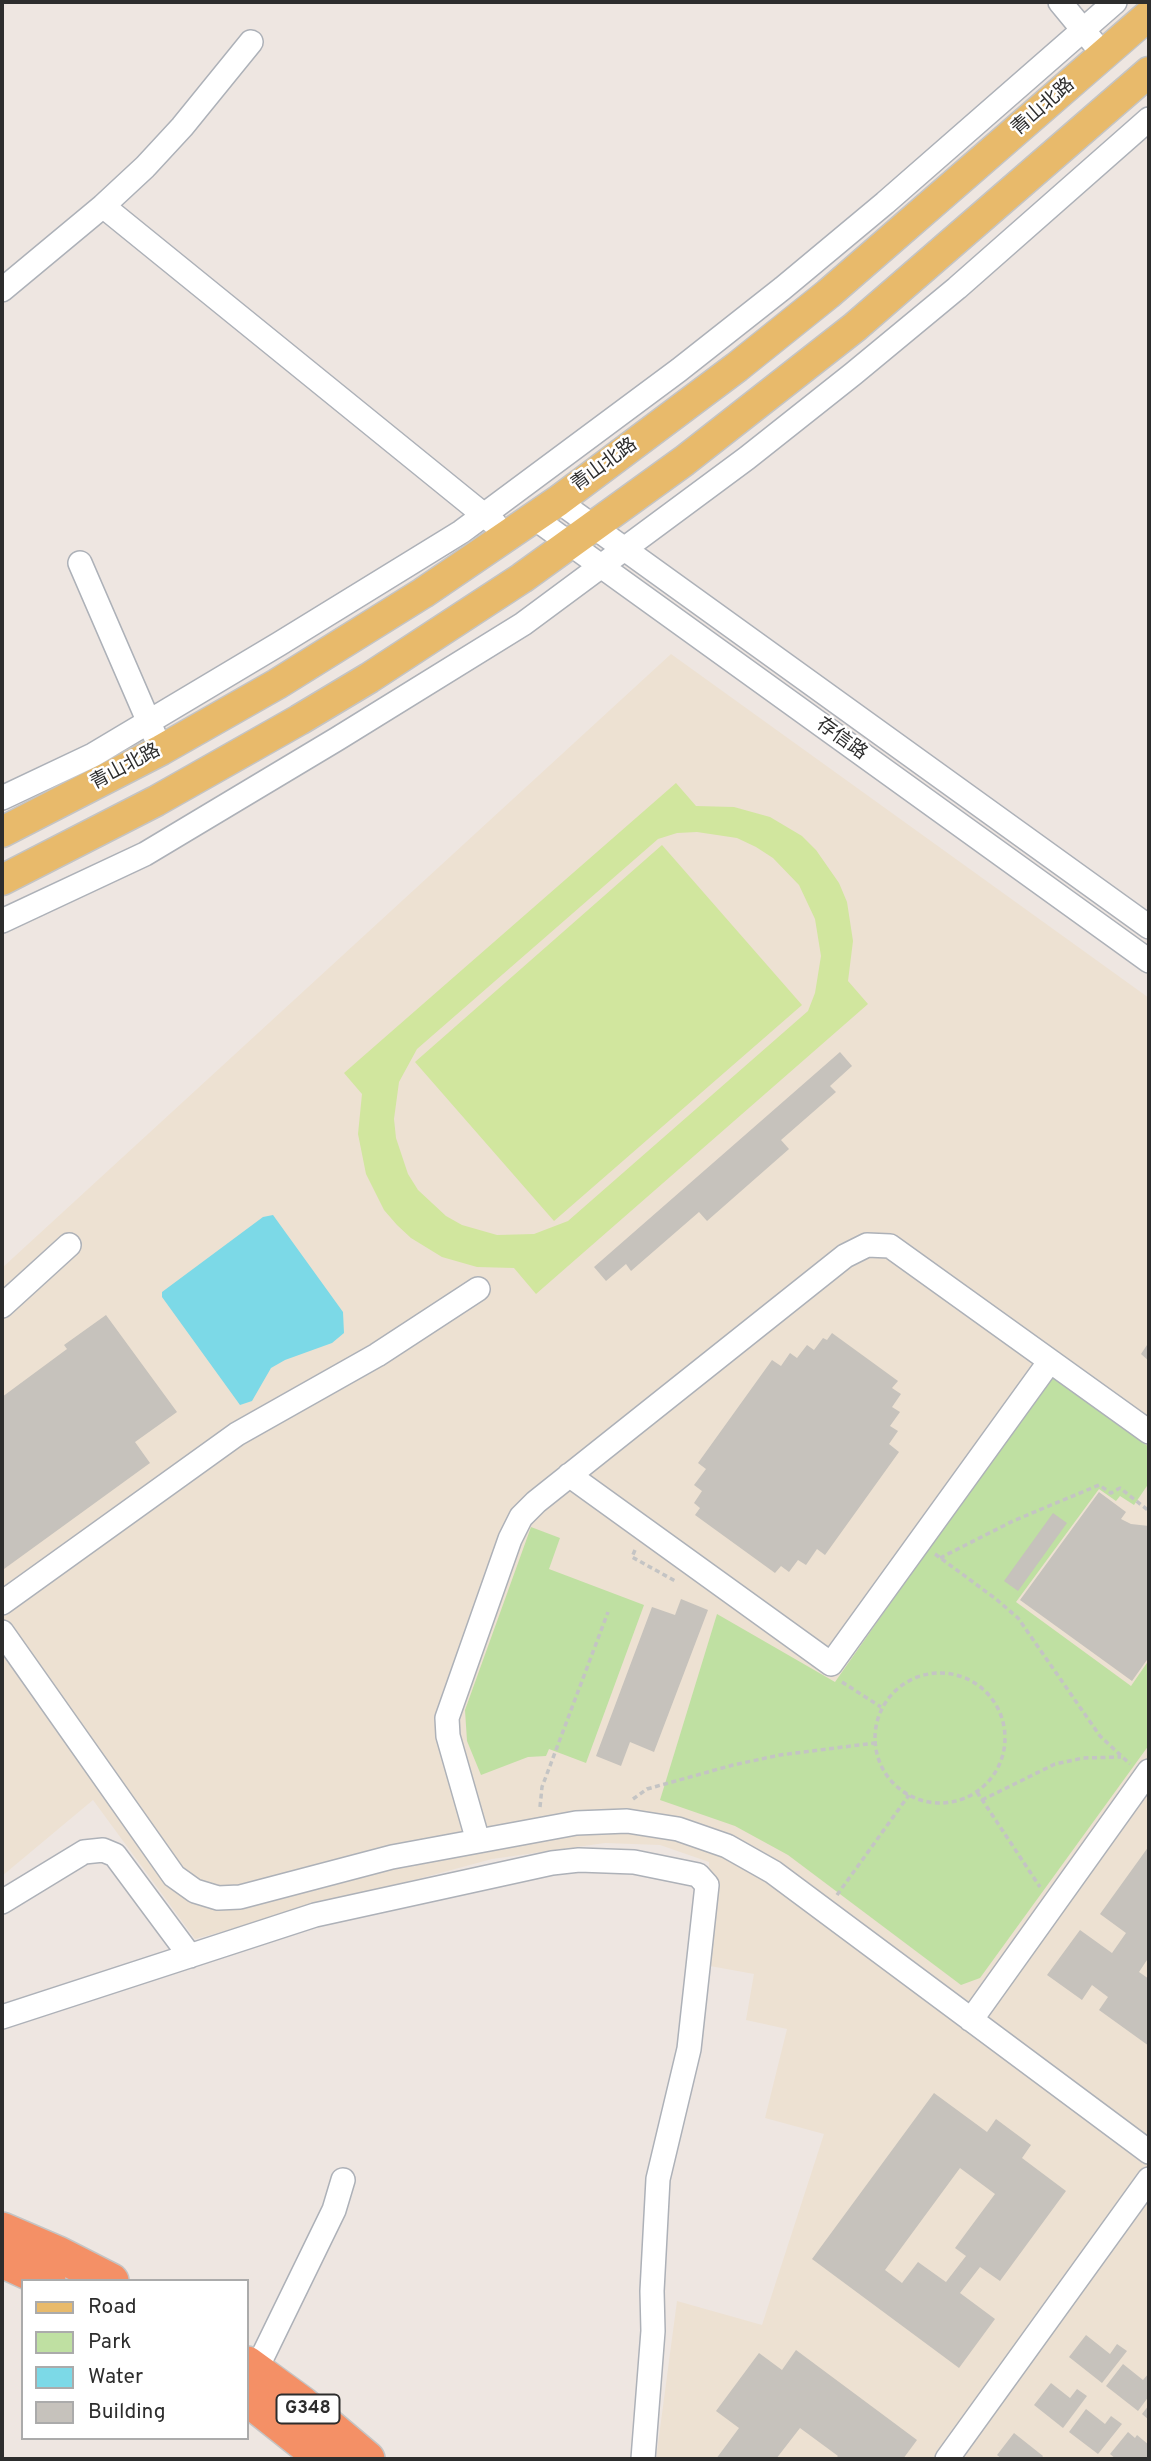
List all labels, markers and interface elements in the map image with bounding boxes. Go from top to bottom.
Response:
street label: 青山北路 [1008,74,1080,142]
street label: 青山北路 [568,434,642,498]
street label: 存信路 [811,714,871,766]
street label: 青山北路 [87,740,165,796]
legend [21,2279,248,2440]
text: Road [88,2294,137,2321]
text: Park [88,2329,131,2356]
text: Water [88,2364,143,2391]
road number: G348 [276,2395,340,2424]
text: Building [88,2399,166,2426]

